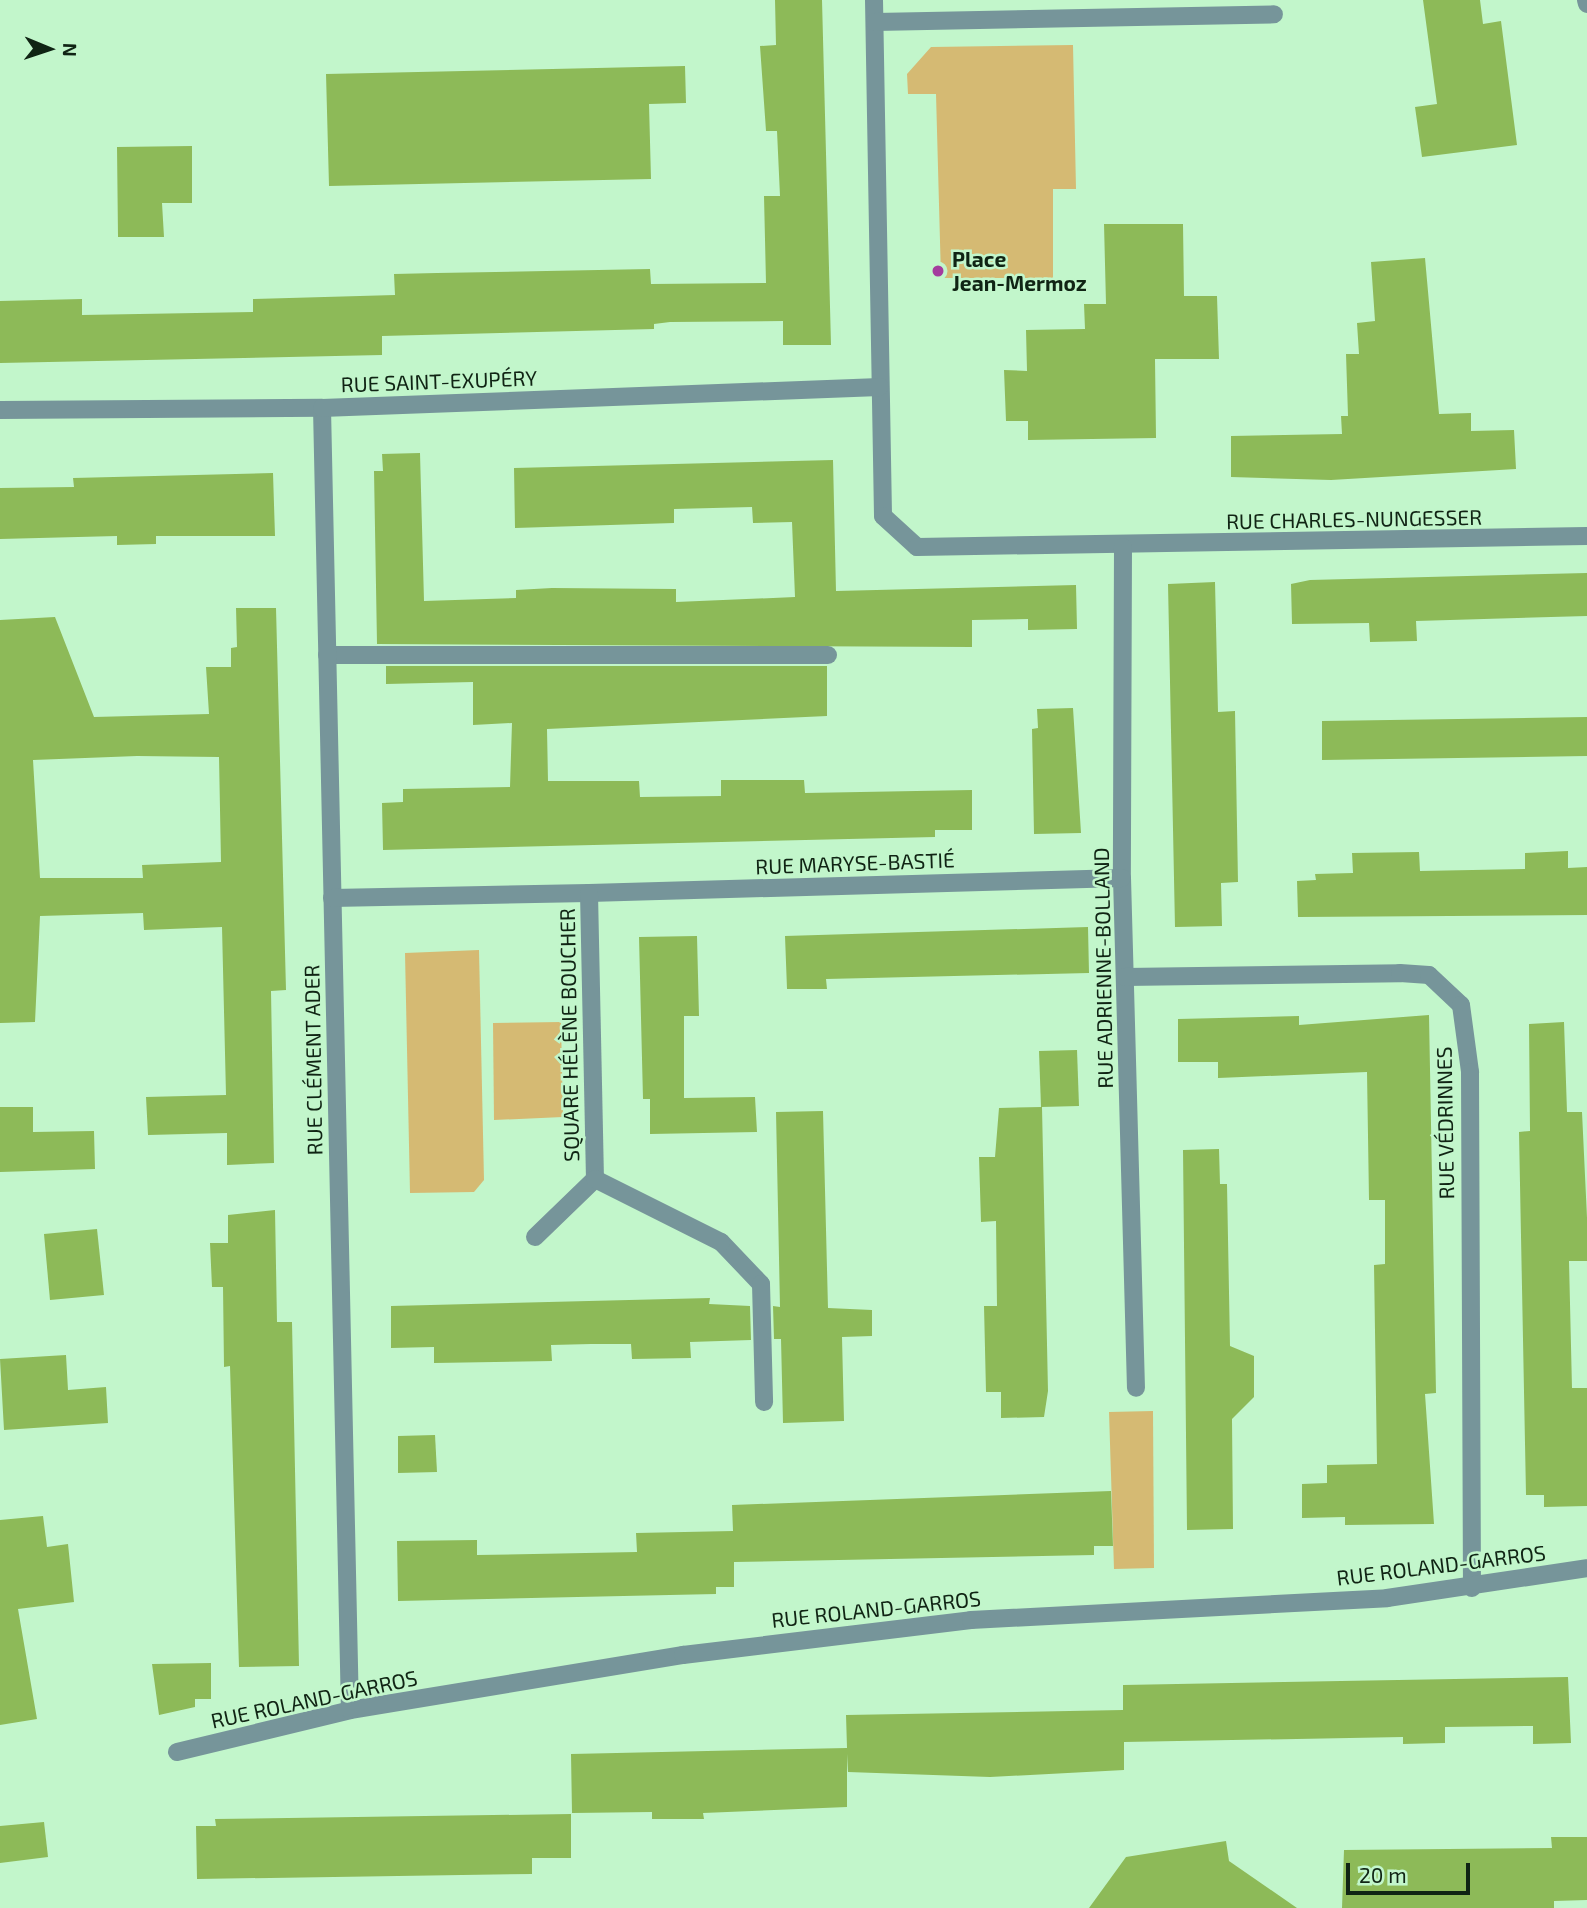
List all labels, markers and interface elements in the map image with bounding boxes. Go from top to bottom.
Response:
north arrow [14,14,84,84]
text: N [59,42,82,57]
place label: Place Jean-Mermoz [952,246,1087,296]
marker: Place Jean-Mermoz [930,263,946,279]
street label: RUE SAINT-EXUPÉRY [340,365,538,397]
street label: RUE CHARLES-NUNGESSER [1226,504,1482,534]
street label: RUE MARYSE-BASTIÉ [755,847,955,879]
street label: RUE ADRIENNE-BOLLAND [1088,847,1118,1089]
street label: SQUARE HÉLÈNE BOUCHER [554,908,584,1162]
street label: RUE CLÉMENT ADER [299,964,327,1156]
street label: RUE VÉDRINNES [1431,1046,1459,1200]
street label: RUE ROLAND-GARROS [1335,1540,1547,1590]
street label: RUE ROLAND-GARROS [770,1585,982,1633]
street label: RUE ROLAND-GARROS [208,1665,420,1733]
scale bar [1349,1848,1473,1892]
text: 20 m [1359,1862,1407,1887]

